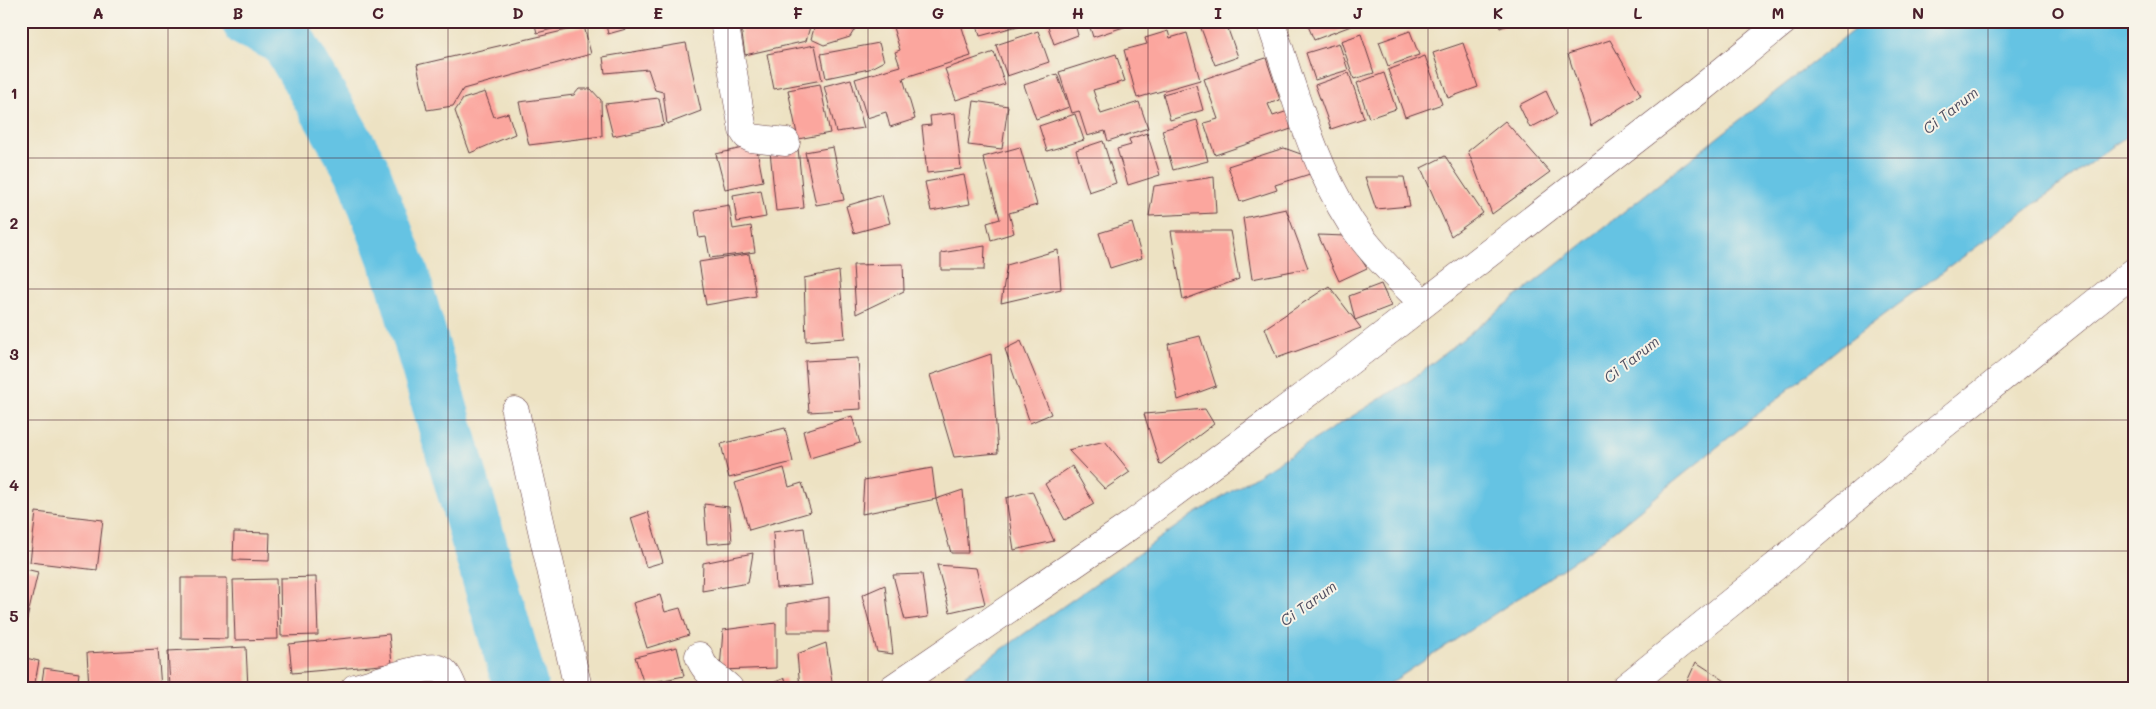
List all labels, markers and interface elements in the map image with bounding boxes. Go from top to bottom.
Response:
text: A [92,2,104,23]
text: B [233,2,243,23]
text: C [372,2,384,23]
text: D [512,2,524,23]
text: E [653,2,663,23]
text: F [793,2,803,23]
text: G [932,2,944,23]
text: H [1072,2,1084,23]
text: I [1214,2,1222,23]
text: J [1353,2,1363,23]
text: K [1493,2,1503,23]
text: L [1633,2,1643,23]
text: M [1772,2,1784,23]
text: N [1912,2,1924,23]
text: O [2052,2,2065,23]
text: 1 [10,82,18,103]
water label: Ci Tarum [1918,82,1982,138]
text: 2 [10,212,19,233]
water label: Ci Tarum [1599,331,1663,387]
text: 3 [9,343,19,364]
text: 4 [9,474,19,495]
water label: Ci Tarum [1276,576,1340,630]
text: 5 [9,605,19,626]

